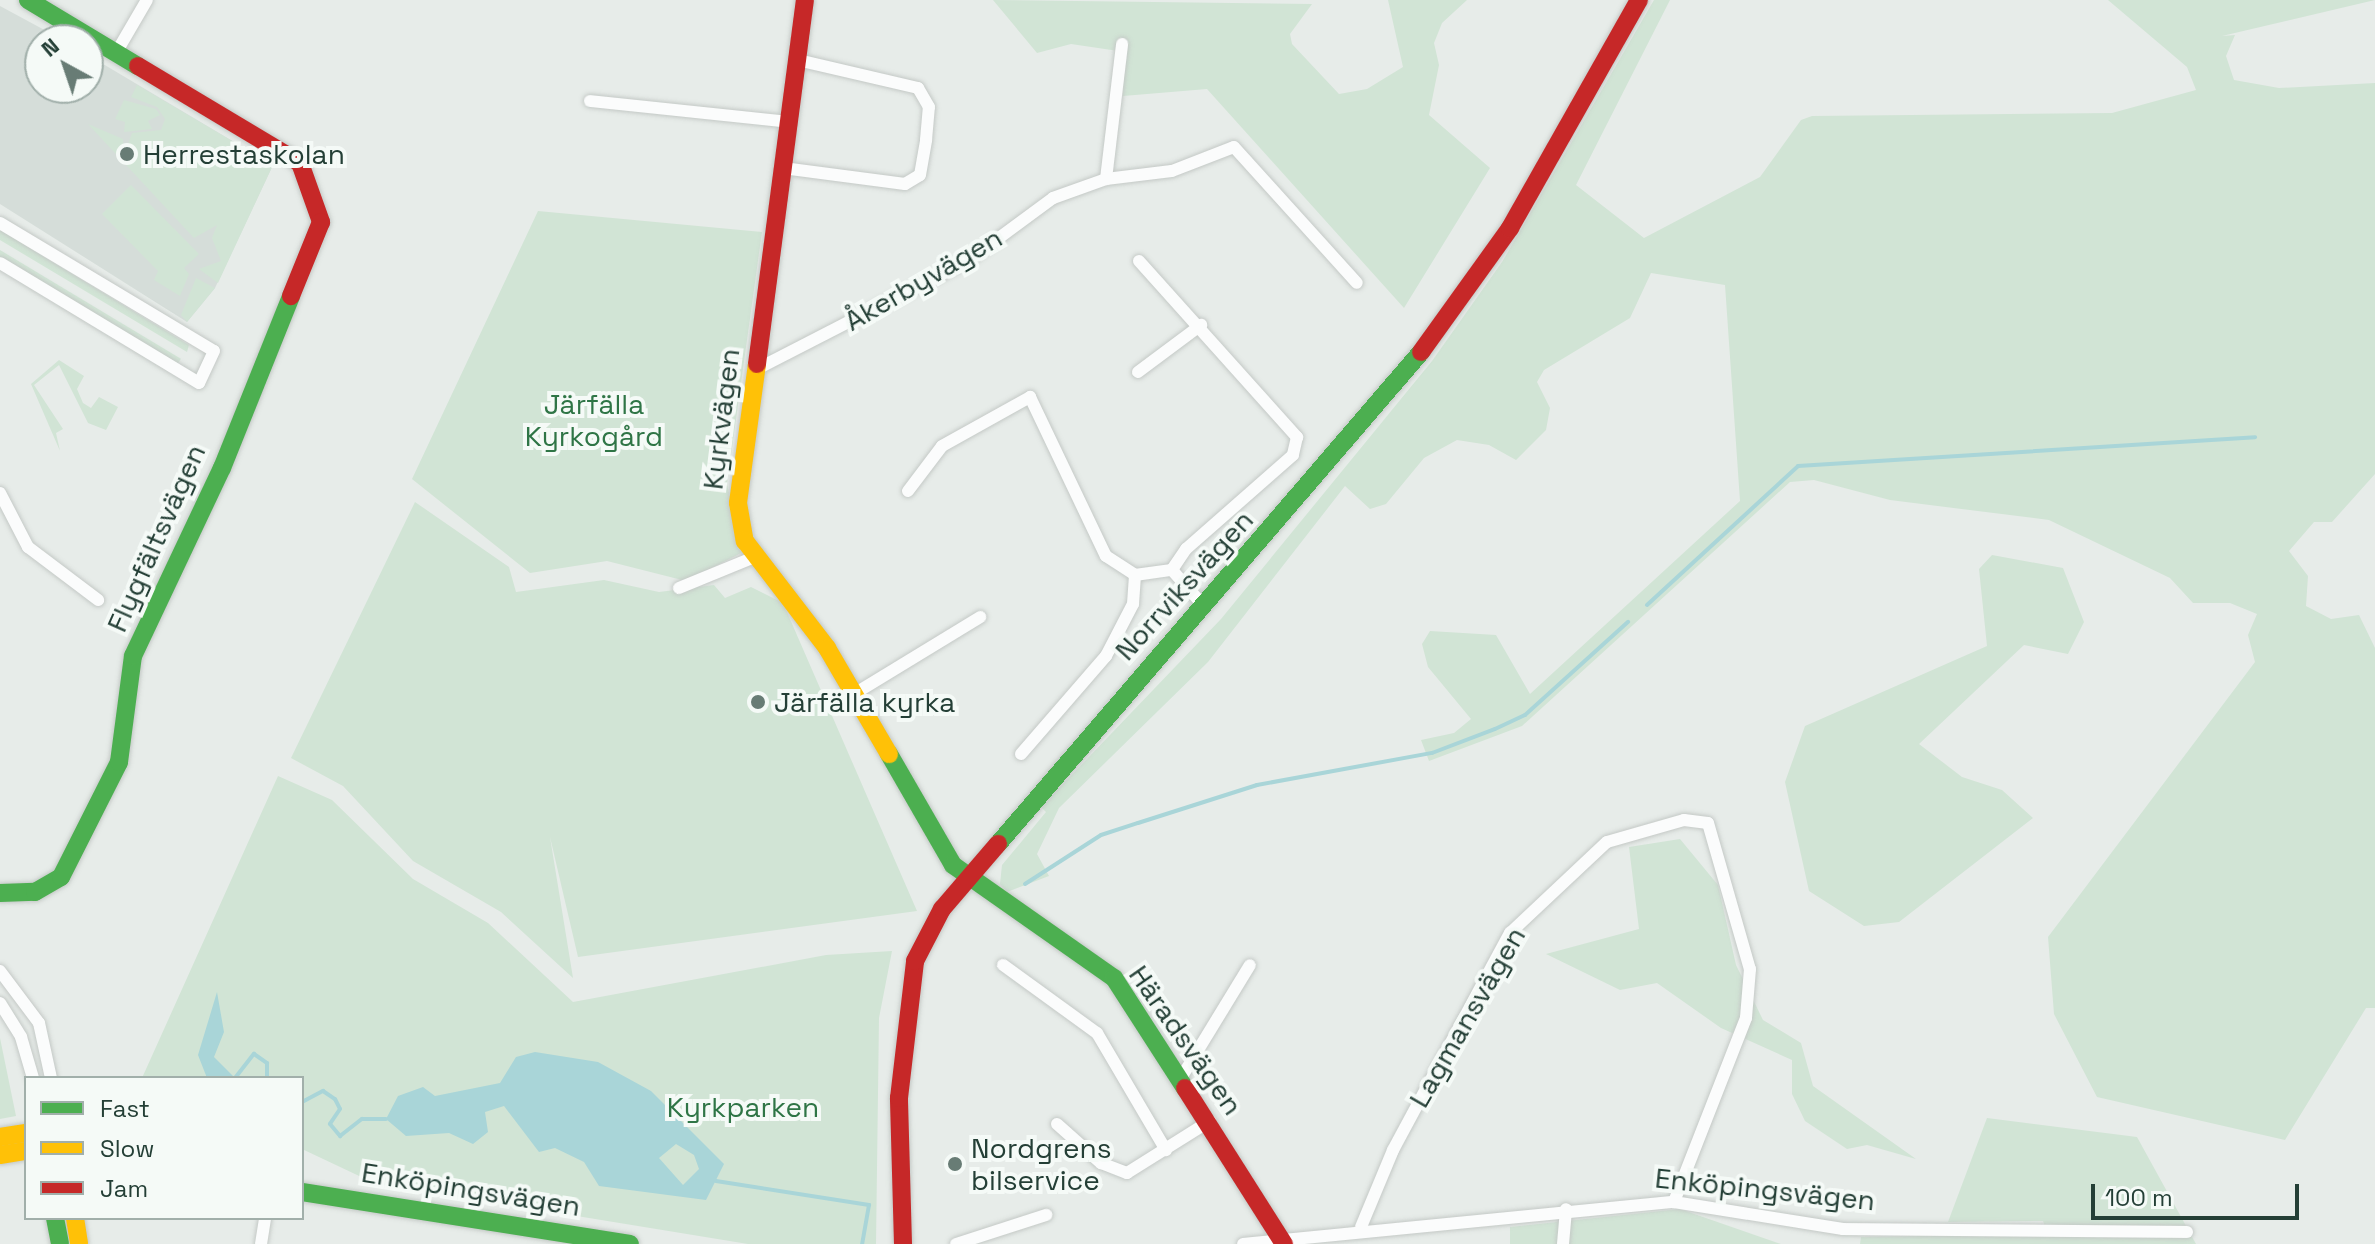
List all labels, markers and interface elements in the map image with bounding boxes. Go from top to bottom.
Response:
north arrow [24,24,104,104]
text: N [35,32,65,63]
place label: Herrestaskolan [143,137,345,171]
marker: Herrestaskolan [118,145,136,163]
street label: Åkerbyvägen [838,220,1008,338]
street label: Kyrkvägen [696,347,746,491]
park label: Järfälla Kyrkogård [525,387,663,453]
street label: Flygfältsvägen [100,439,212,637]
street label: Norrviksvägen [1108,503,1260,667]
place label: Järfälla kyrka [774,685,955,719]
marker: Järfälla kyrka [749,693,767,711]
street label: Lagmansvägen [1402,921,1532,1113]
street label: Häradsvägen [1122,959,1250,1121]
legend [24,1076,304,1220]
park label: Kyrkparken [667,1090,819,1124]
text: Fast [100,1093,150,1124]
place label: Nordgrens bilservice [971,1131,1112,1197]
text: Slow [100,1133,154,1164]
street label: Enköpingsvägen [359,1155,583,1223]
marker: Nordgrens bilservice [946,1155,964,1173]
street label: Enköpingsvägen [1653,1161,1877,1217]
scale bar [2095,1168,2303,1218]
text: Jam [100,1173,148,1204]
text: 100 m [2105,1182,2173,1213]

